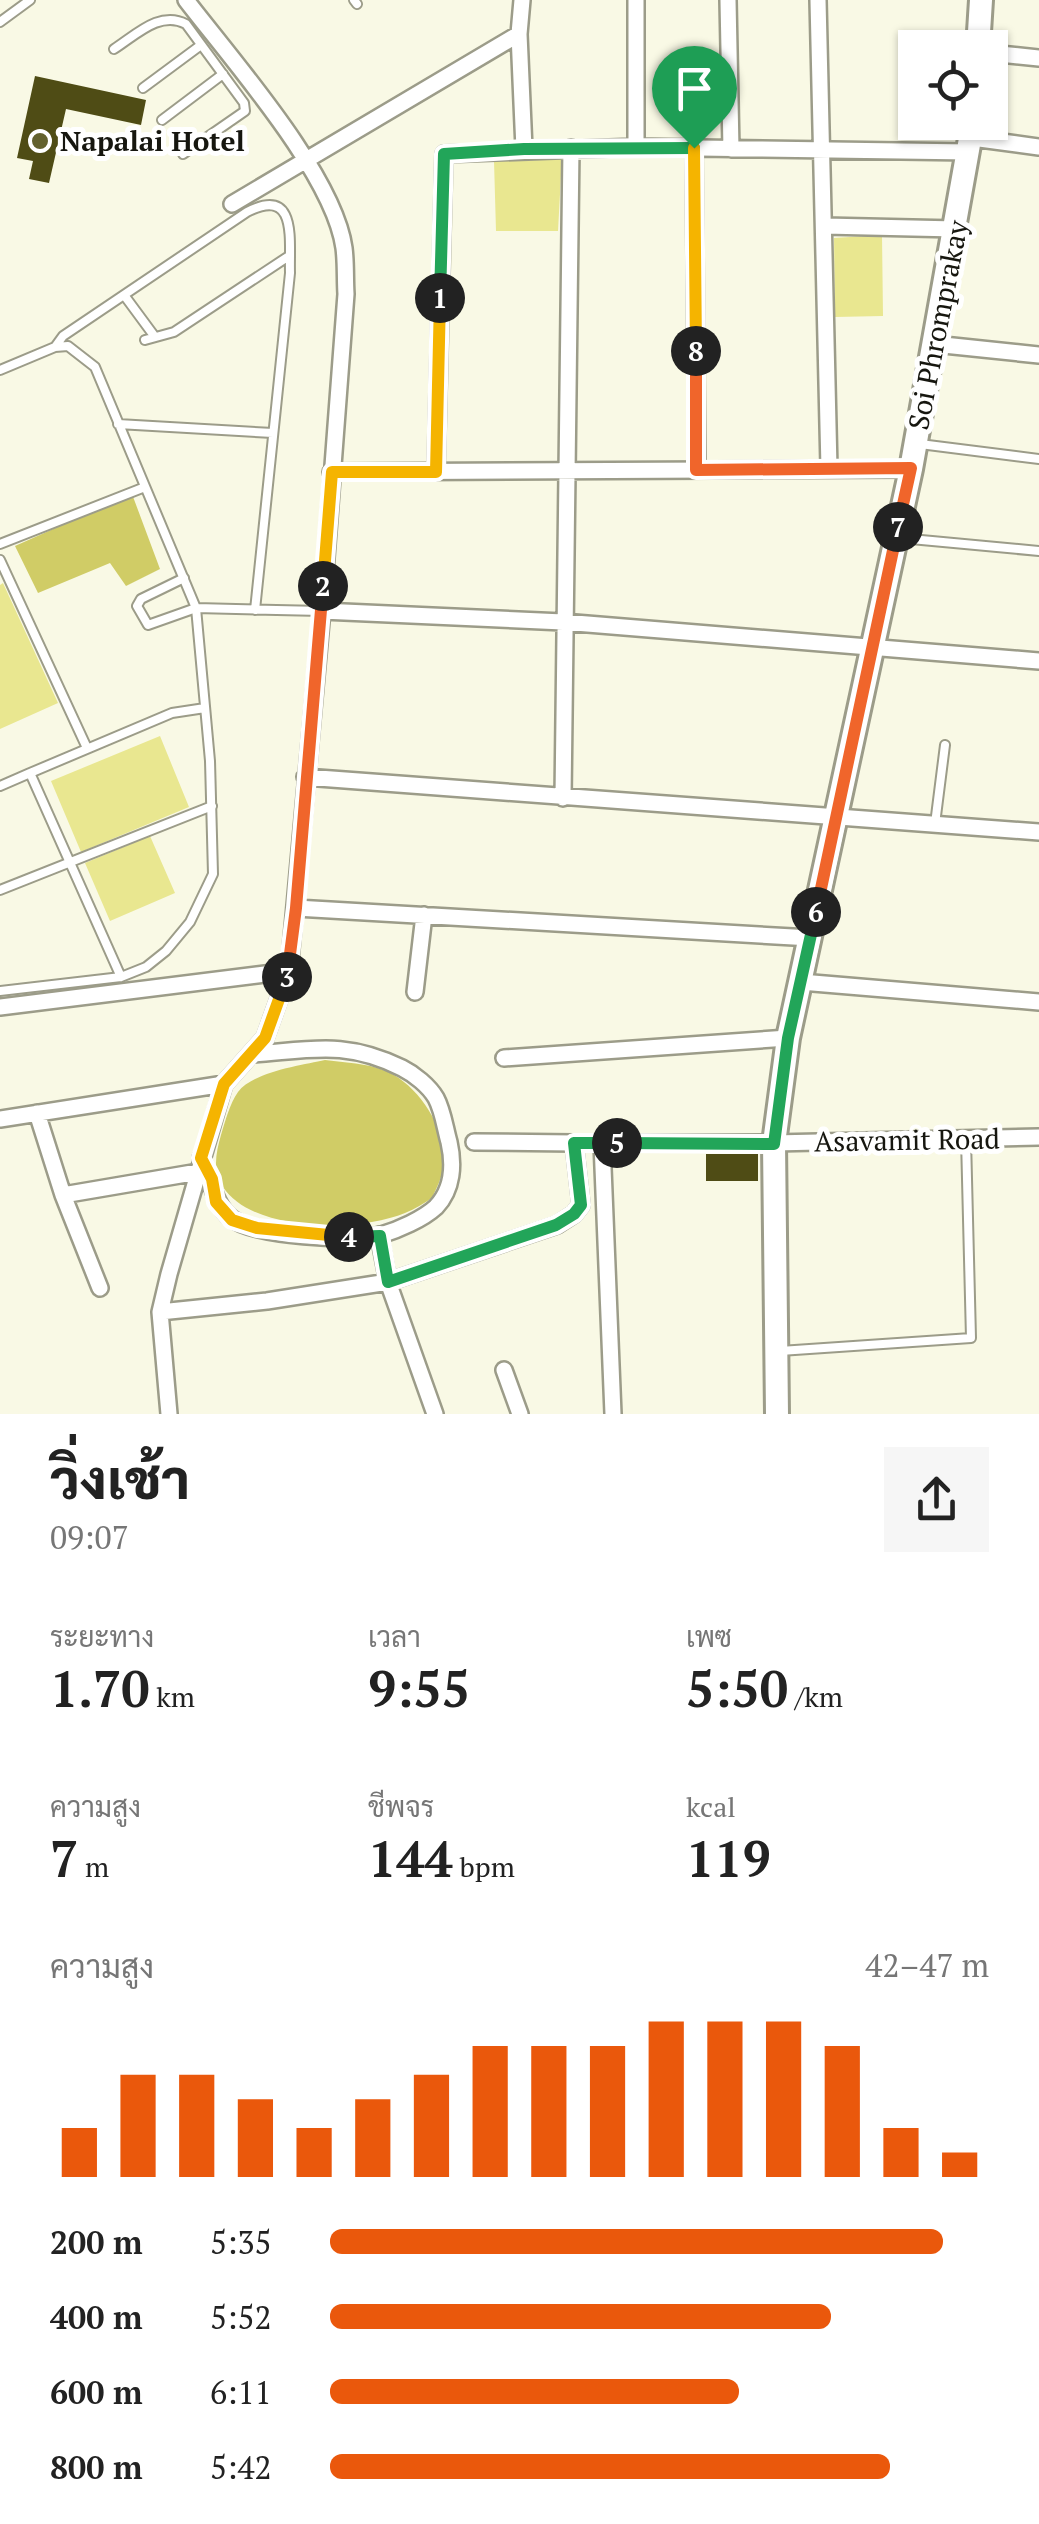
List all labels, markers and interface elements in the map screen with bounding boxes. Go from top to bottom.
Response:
map controls [898,30,1008,140]
button: locate [898,30,1008,140]
pin [652,46,737,149]
icon: arrive [667,61,722,116]
place label: Napalai Hotel [60,122,245,159]
marker: Napalai Hotel [29,130,51,152]
street label: Soi Phromprakay [899,216,976,433]
pin: 1 [415,273,465,323]
text: 1 [432,279,448,316]
pin: 8 [671,326,721,376]
text: 8 [688,332,704,369]
pin: 7 [873,502,923,552]
text: 7 [890,508,906,545]
pin: 2 [298,561,348,611]
text: 2 [315,567,331,604]
pin: 6 [791,887,841,937]
text: 6 [808,893,824,930]
pin: 3 [262,952,312,1002]
text: 3 [279,958,295,995]
pin: 5 [592,1118,642,1168]
street label: Asavamit Road [814,1119,1000,1160]
text: 5 [609,1124,625,1161]
pin: 4 [324,1212,374,1262]
text: 4 [341,1218,357,1255]
text: วิ่งเช้า [50,1442,190,1515]
button: share [884,1447,989,1552]
text: 09:07 [50,1516,129,1558]
text: ระยะทาง [50,1618,154,1655]
text: เวลา [368,1618,421,1655]
text: เพซ [686,1618,732,1655]
text: 1.70 [50,1655,150,1721]
text: 9:55 [368,1655,470,1721]
text: 5:50 [686,1655,788,1721]
text: km [150,1678,195,1715]
text: /km [788,1678,843,1715]
text: ความสูง [50,1788,141,1825]
text: ชีพจร [368,1788,434,1825]
text: kcal [686,1788,736,1825]
text: 7 [50,1825,78,1891]
text: 144 [368,1825,453,1891]
text: 119 [686,1825,771,1891]
text: m [78,1848,109,1885]
text: bpm [453,1848,515,1885]
text: 42–47 m [865,1944,989,1986]
text: ความสูง [50,1945,154,1987]
text: 200 m [50,2221,142,2263]
text: 5:35 [210,2221,272,2263]
text: 400 m [50,2296,142,2338]
text: 5:52 [210,2296,272,2338]
text: 600 m [50,2371,142,2413]
text: 6:11 [210,2371,272,2413]
text: 800 m [50,2446,142,2488]
text: 5:42 [210,2446,272,2488]

